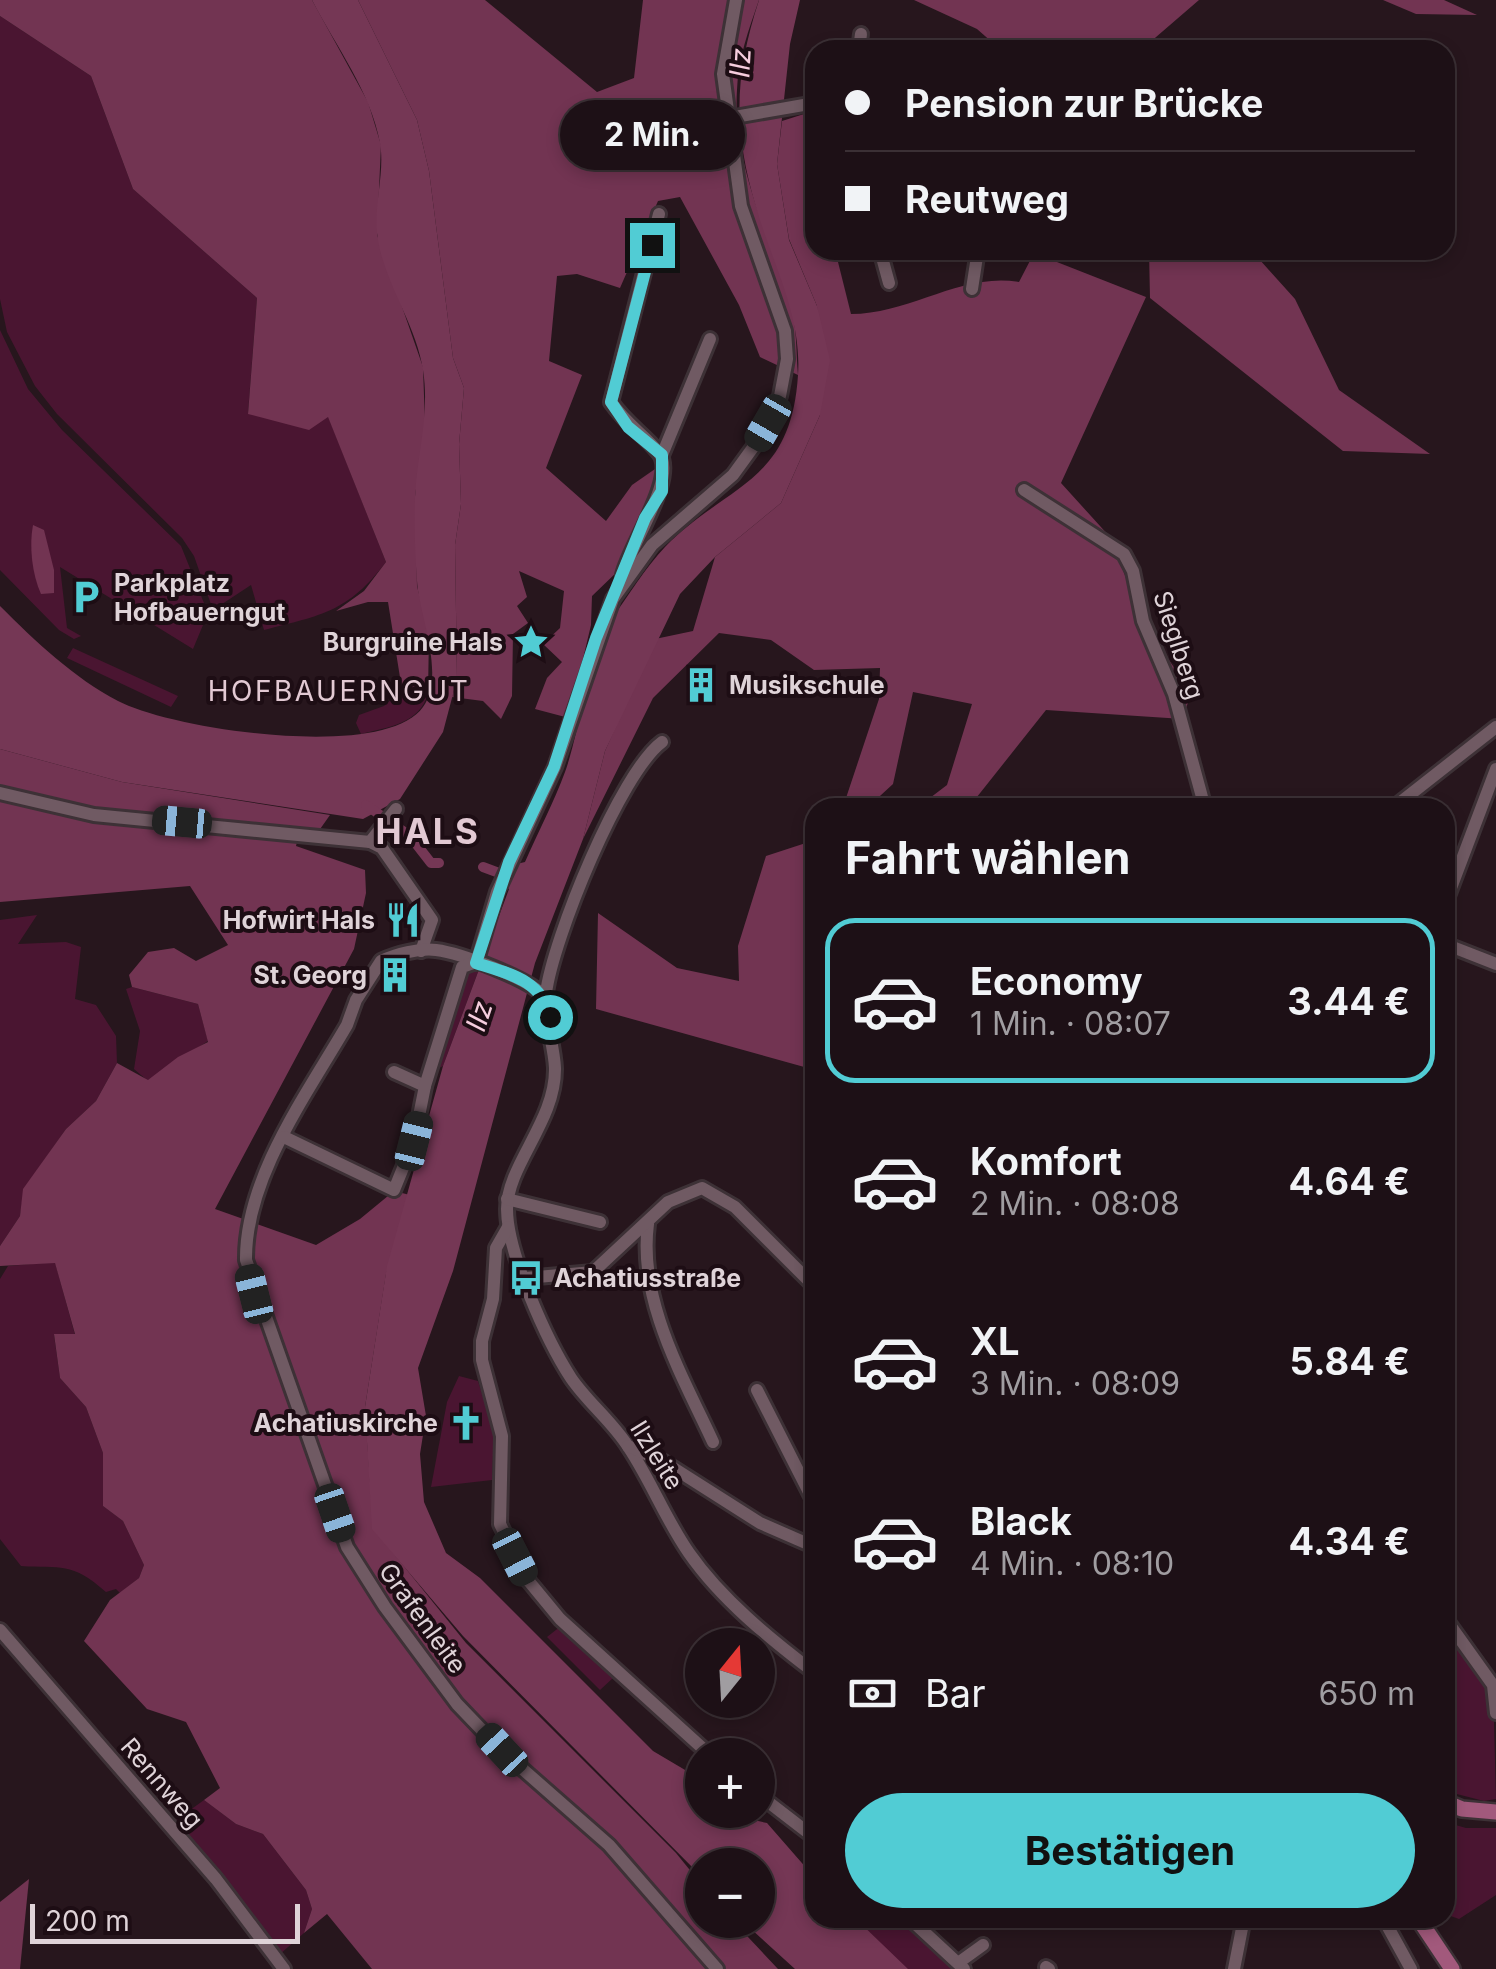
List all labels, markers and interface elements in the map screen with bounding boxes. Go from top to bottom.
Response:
water label: Ilz [722,47,758,79]
text: Pension zur Brücke [905,80,1264,126]
callout: 2 Min. [560,100,744,170]
text: 2 Min. [604,115,701,154]
text: Reutweg [905,176,1069,222]
route end [630,223,675,268]
car [740,390,796,456]
place label: Parkplatz Hofbauerngut [114,568,285,627]
parking icon: Parkplatz Hofbauerngut [67,578,105,616]
street label: Sieglberg [1147,587,1211,703]
place icon: Burgruine Hals [512,623,550,661]
place label: Burgruine Hals [323,627,503,657]
building icon: Musikschule [682,666,720,704]
place label: Musikschule [729,670,885,700]
district label: HOFBAUERNGUT [208,674,470,708]
car [151,804,213,840]
district label: HALS [376,810,481,852]
text: Fahrt wählen [845,830,1130,885]
restaurant icon: Hofwirt Hals [384,901,422,939]
place label: Hofwirt Hals [223,905,375,935]
building icon: St. Georg [376,956,414,994]
icon: car [850,956,940,1046]
text: Economy [970,958,1143,1004]
place label: St. Georg [254,960,367,990]
text: 3.44 € [1287,978,1410,1024]
route start [528,995,573,1040]
water label: Ilz [458,997,500,1035]
text: 1 Min. · 08:07 [970,1004,1171,1043]
car [392,1108,436,1174]
icon: car [850,1136,940,1226]
text: Komfort [970,1138,1122,1184]
text: 4.64 € [1289,1158,1410,1204]
text: 2 Min. · 08:08 [970,1184,1180,1223]
bus stop icon: Achatiusstraße [507,1259,545,1297]
car [232,1261,276,1327]
place label: Achatiusstraße [554,1263,741,1293]
icon: car [850,1316,940,1406]
text: XL [970,1318,1020,1364]
text: 5.84 € [1290,1338,1410,1384]
text: 3 Min. · 08:09 [970,1364,1180,1403]
church icon: Achatiuskirche [447,1404,485,1442]
place label: Achatiuskirche [254,1408,438,1438]
street label: Ilzleite [624,1415,690,1495]
car [311,1480,359,1546]
icon: car [850,1496,940,1586]
text: Black [970,1498,1072,1544]
text: 4.34 € [1289,1518,1410,1564]
car [488,1523,542,1591]
text: 4 Min. · 08:10 [970,1544,1174,1583]
street label: Grafenleite [373,1557,473,1679]
north arrow [685,1628,775,1718]
map controls [685,1628,775,1938]
icon: cash [845,1666,900,1721]
text: Bar [925,1670,986,1716]
text: 650 m [1318,1674,1415,1713]
car [471,1718,533,1782]
street label: Rennweg [115,1732,209,1834]
button: + [685,1738,775,1828]
button: Bestätigen [845,1793,1415,1908]
button: − [685,1848,775,1938]
scale bar [30,1899,300,1944]
text: 200 m [45,1904,130,1938]

